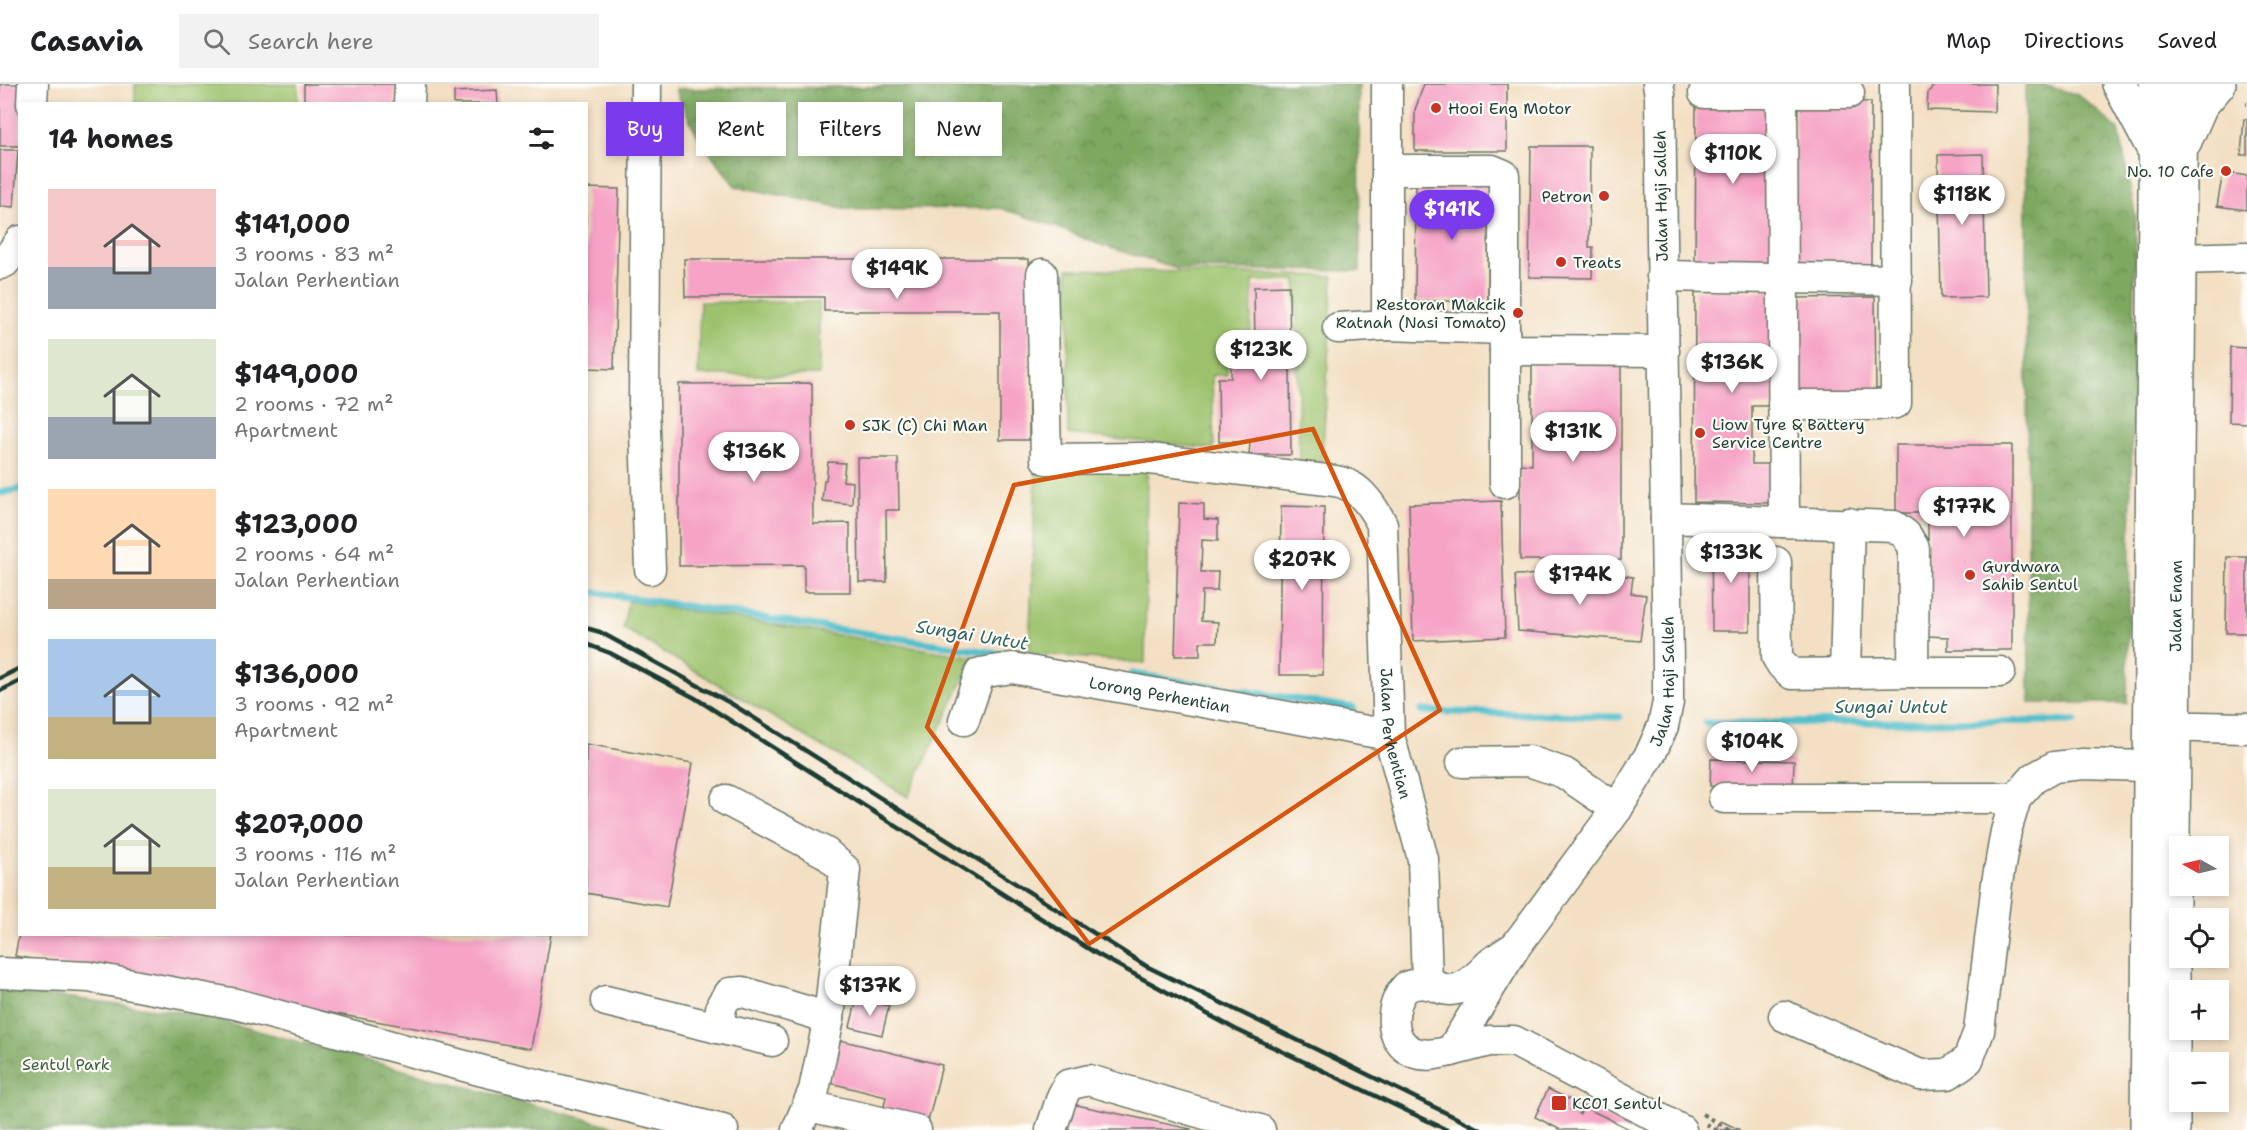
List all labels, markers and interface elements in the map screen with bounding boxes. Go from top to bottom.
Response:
search box [179,14,599,68]
text: Casavia [30,22,143,60]
icon: search [200,25,233,58]
text: Search here [248,27,374,56]
text: Map [1946,27,1991,55]
text: Directions [2024,27,2124,55]
text: Saved [2157,27,2217,55]
place label: Hooi Eng Motor [1448,98,1572,119]
marker: Hooi Eng Motor [1429,101,1443,115]
chip: Buy [606,102,684,156]
chip: Rent [696,102,786,156]
chip: Filters [798,102,903,156]
chip: New [915,102,1002,156]
text: 14 homes [48,121,174,156]
icon: filters [525,122,558,155]
street label: Jalan Haji Salleh [1649,130,1673,262]
pin: $110K [1691,134,1775,185]
text: $110K [1704,140,1762,166]
place label: No. 10 Cafe [2127,161,2214,182]
marker: No. 10 Cafe [2219,164,2233,178]
pin: $118K [1920,175,2004,226]
text: $118K [1933,181,1991,207]
place label: Petron [1542,186,1592,207]
marker: Petron [1597,189,1611,203]
pin: $141K [1410,190,1494,241]
text: $141K [1423,196,1481,222]
text: $141,000 [234,206,350,241]
icon: home [96,213,168,285]
text: 3 rooms · 83 m² [234,241,394,267]
pin: $149K [855,249,939,300]
place label: Treats [1573,252,1622,273]
text: $149K [866,255,928,281]
marker: Treats [1554,255,1568,269]
text: Jalan Perhentian [234,267,400,293]
place label: Restoran Makcik Ratnah (Nasi Tomato) [1336,294,1506,333]
marker: Restoran Makcik Ratnah (Nasi Tomato) [1511,306,1525,320]
pin: $123K [1219,330,1303,381]
text: $123K [1230,336,1292,362]
pin: $136K [1690,343,1774,394]
text: $136K [1700,349,1764,375]
text: $149,000 [234,356,358,391]
icon: home [96,363,168,435]
text: 2 rooms · 72 m² [234,391,393,417]
pin: $131K [1531,412,1615,463]
place label: Liow Tyre & Battery Service Centre [1712,414,1865,453]
place label: SJK (C) Chi Man [862,415,988,436]
text: Apartment [234,417,338,443]
marker: SJK (C) Chi Man [843,418,857,432]
text: $131K [1544,418,1602,444]
marker: Liow Tyre & Battery Service Centre [1693,426,1707,440]
pin: $136K [712,432,796,483]
text: $136K [722,438,786,464]
pin: $177K [1922,487,2006,538]
text: $177K [1933,493,1996,519]
text: $123,000 [234,506,358,541]
icon: home [96,513,168,585]
pin: $133K [1689,533,1773,584]
text: $133K [1700,539,1762,565]
pin: $207K [1260,540,1344,591]
text: 2 rooms · 64 m² [234,541,394,567]
text: $207K [1268,546,1336,572]
pin: $174K [1538,555,1622,606]
place label: Gurdwara Sahib Sentul [1982,556,2078,595]
street label: Jalan Enam [2164,559,2186,652]
text: $174K [1548,561,1612,587]
text: Jalan Perhentian [234,567,400,593]
marker: Gurdwara Sahib Sentul [1963,568,1977,582]
water label: Sungai Untut [914,614,1030,656]
street label: Jalan Haji Salleh [1645,616,1679,750]
text: $136,000 [234,656,359,691]
icon: home [96,663,168,735]
street label: Jalan Perhentian [1376,668,1417,801]
street label: Lorong Perhentian [1088,671,1232,717]
text: 3 rooms · 92 m² [234,691,394,717]
water label: Sungai Untut [1834,695,1948,719]
text: Apartment [234,717,338,743]
pin: $104K [1710,722,1794,773]
text: $104K [1720,728,1784,754]
text: $207,000 [234,806,364,841]
icon: home [96,813,168,885]
north arrow [2169,836,2229,896]
map controls [2169,836,2229,1112]
text: 3 rooms · 116 m² [234,841,396,867]
text: Jalan Perhentian [234,867,400,893]
button: locate [2169,908,2229,968]
pin: $137K [828,966,912,1017]
text: $137K [839,972,901,998]
button: + [2169,980,2229,1040]
button: − [2169,1052,2229,1112]
park label: Sentul Park [22,1054,110,1075]
place label: KC01 Sentul [1572,1093,1662,1114]
marker: KC01 Sentul [1550,1094,1568,1112]

